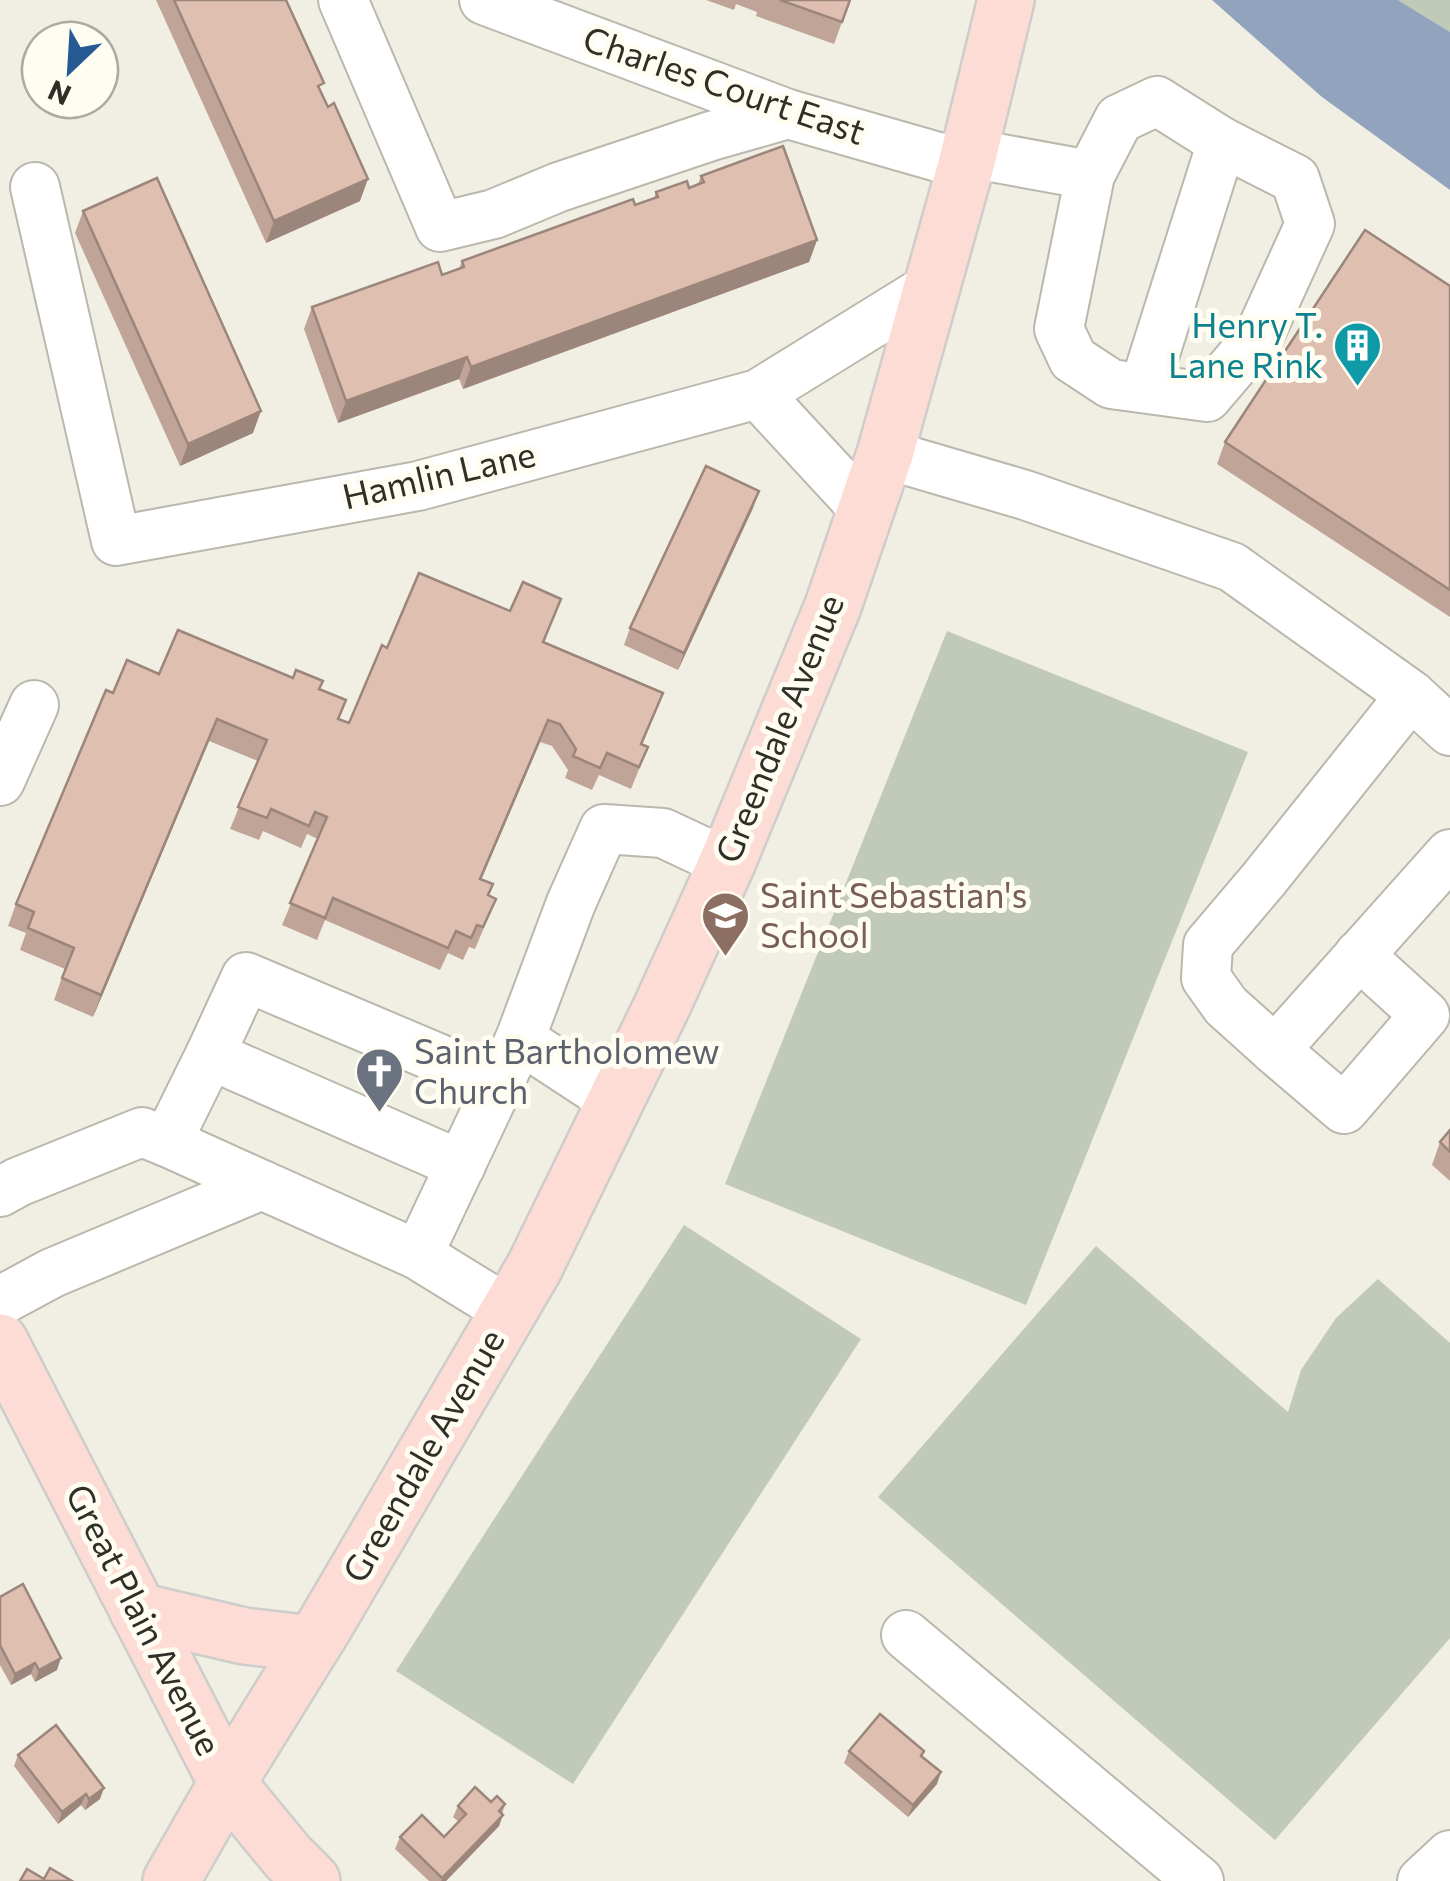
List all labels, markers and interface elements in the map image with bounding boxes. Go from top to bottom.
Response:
street label: Charles Court East [578,15,871,152]
north arrow [20,20,120,120]
text: N [42,74,76,113]
place label: Henry T. Lane Rink [1168,302,1323,385]
building icon: Henry T. Lane Rink [1332,320,1384,388]
street label: Hamlin Lane [338,431,539,517]
street label: Greendale Avenue [704,588,851,868]
place label: Saint Sebastian's School [760,872,1027,955]
school or university icon: Saint Sebastian's School [699,890,751,958]
place label: Saint Bartholomew Church [414,1028,720,1111]
church icon: Saint Bartholomew Church [353,1046,405,1114]
street label: Greendale Avenue [332,1320,512,1589]
street label: Great Plain Avenue [58,1476,232,1762]

